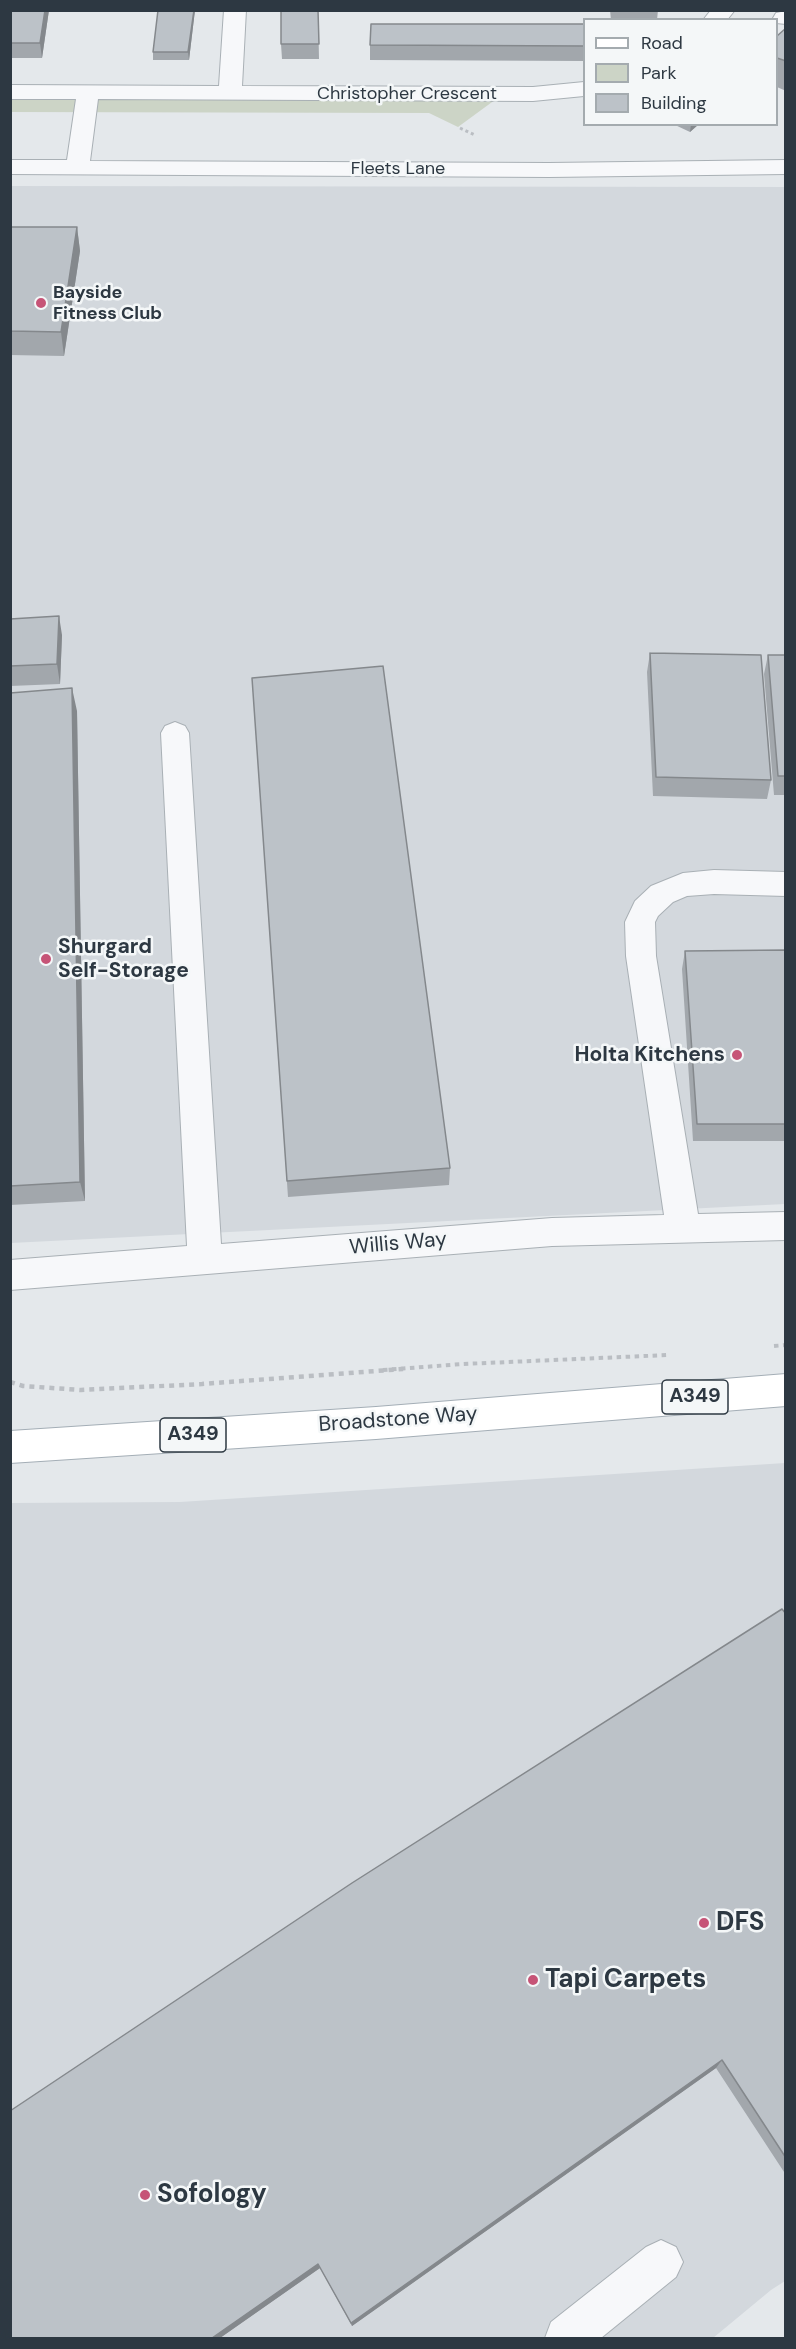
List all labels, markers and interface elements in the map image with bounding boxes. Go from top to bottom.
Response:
legend [583,18,778,126]
text: Road [641,31,683,55]
text: Park [641,61,677,85]
street label: Christopher Crescent [317,83,497,105]
text: Building [641,91,706,115]
street label: Fleets Lane [351,158,445,180]
place label: Bayside Fitness Club [53,282,162,324]
marker: Bayside Fitness Club [34,296,48,310]
place label: Shurgard Self-Storage [58,934,189,984]
marker: Shurgard Self-Storage [39,952,53,966]
place label: Holta Kitchens [574,1042,725,1068]
marker: Holta Kitchens [730,1048,744,1062]
street label: Willis Way [348,1227,448,1261]
road number: A349 [662,1380,728,1414]
street label: Broadstone Way [318,1402,478,1438]
road number: A349 [160,1418,226,1452]
place label: DFS [716,1907,765,1939]
marker: DFS [697,1916,711,1930]
place label: Tapi Carpets [545,1964,706,1996]
marker: Tapi Carpets [526,1973,540,1987]
place label: Sofology [157,2179,267,2211]
marker: Sofology [138,2188,152,2202]

